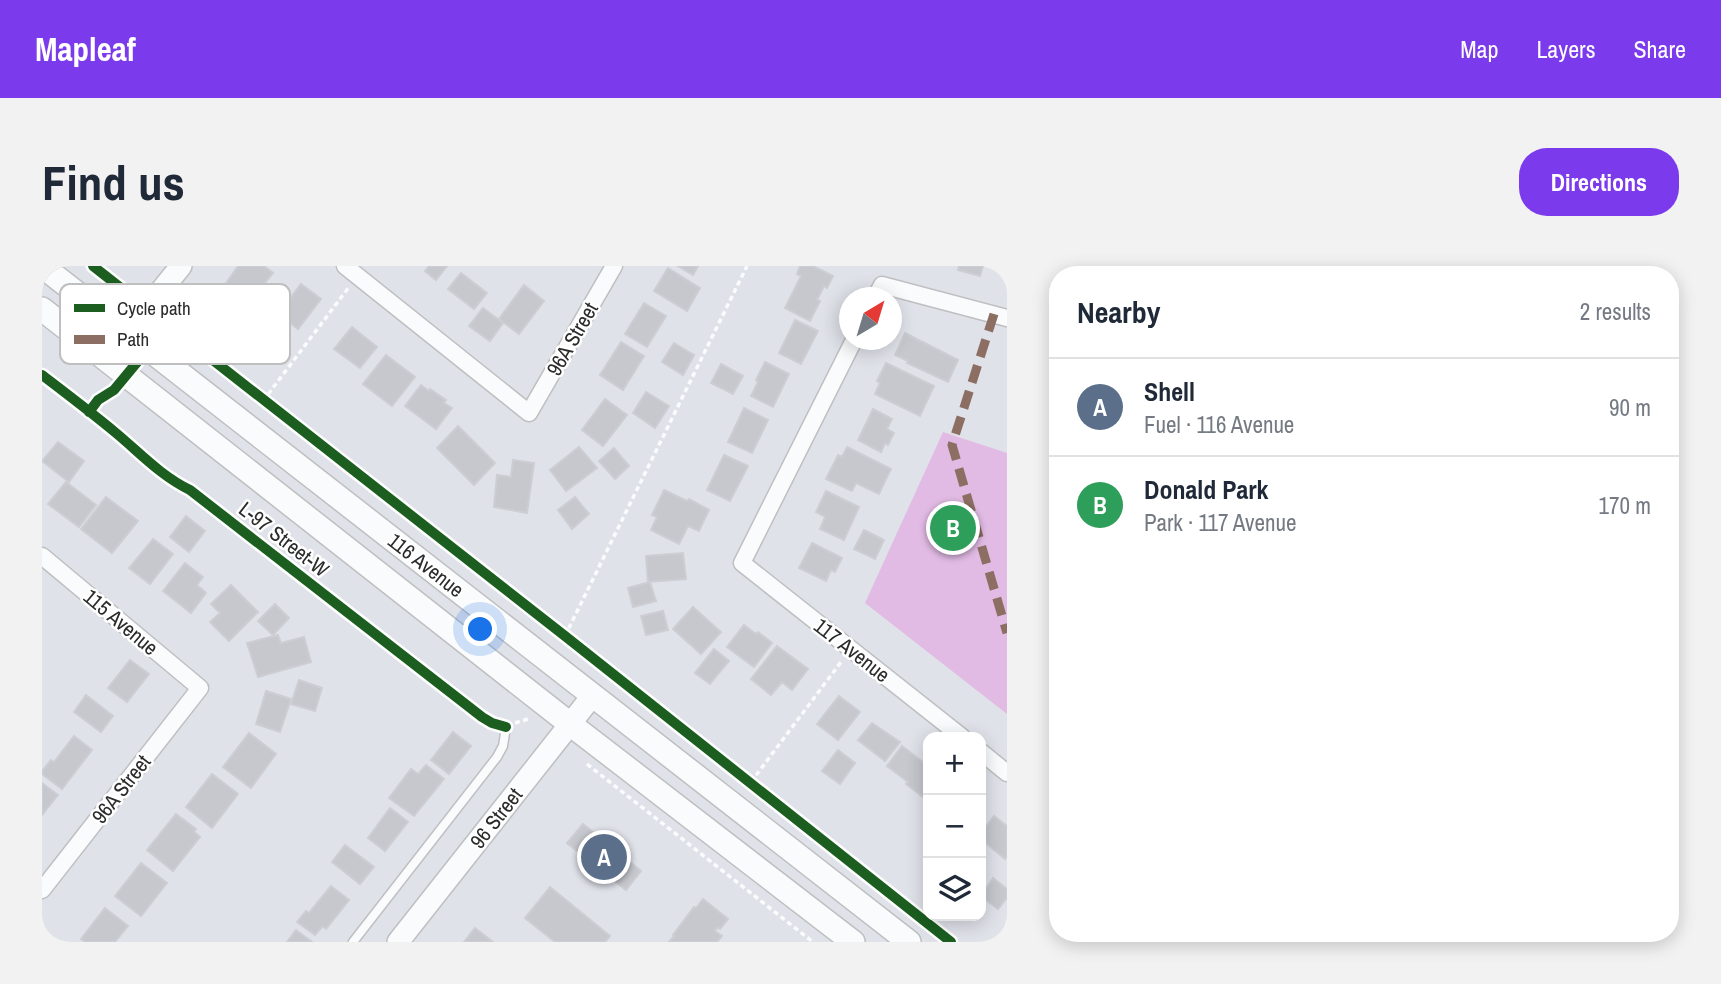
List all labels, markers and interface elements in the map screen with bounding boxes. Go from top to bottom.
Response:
text: Mapleaf [35,27,136,71]
text: Map [1460,33,1498,65]
text: Layers [1536,33,1595,65]
text: Share [1633,33,1686,65]
button: Directions [1519,148,1679,216]
text: Find us [42,149,185,215]
legend [60,284,290,364]
north arrow [839,287,902,350]
text: Nearby [1077,292,1160,332]
text: Cycle path [117,295,191,321]
text: 2 results [1580,296,1651,327]
street label: 96A Street [539,297,605,381]
text: Path [117,326,149,352]
text: Shell [1144,374,1195,409]
text: A [1093,392,1107,423]
text: 90 m [1609,392,1651,423]
text: Fuel · 116 Avenue [1144,409,1294,440]
text: Donald Park [1144,472,1268,507]
text: B [1093,490,1107,521]
text: 170 m [1599,490,1651,521]
street label: L-97 Street-W [233,495,336,584]
pin: B [930,502,976,554]
text: Park · 117 Avenue [1144,507,1296,538]
street label: 116 Avenue [382,526,470,604]
street label: 115 Avenue [77,582,165,662]
street label: 117 Avenue [808,611,896,689]
your location [463,612,497,646]
map controls [923,732,986,921]
button: + [923,732,986,795]
street label: 96A Street [85,748,157,830]
street label: 96 Street [463,781,529,854]
button: − [923,795,986,858]
pin: A [581,831,627,883]
button: layers [923,858,986,921]

